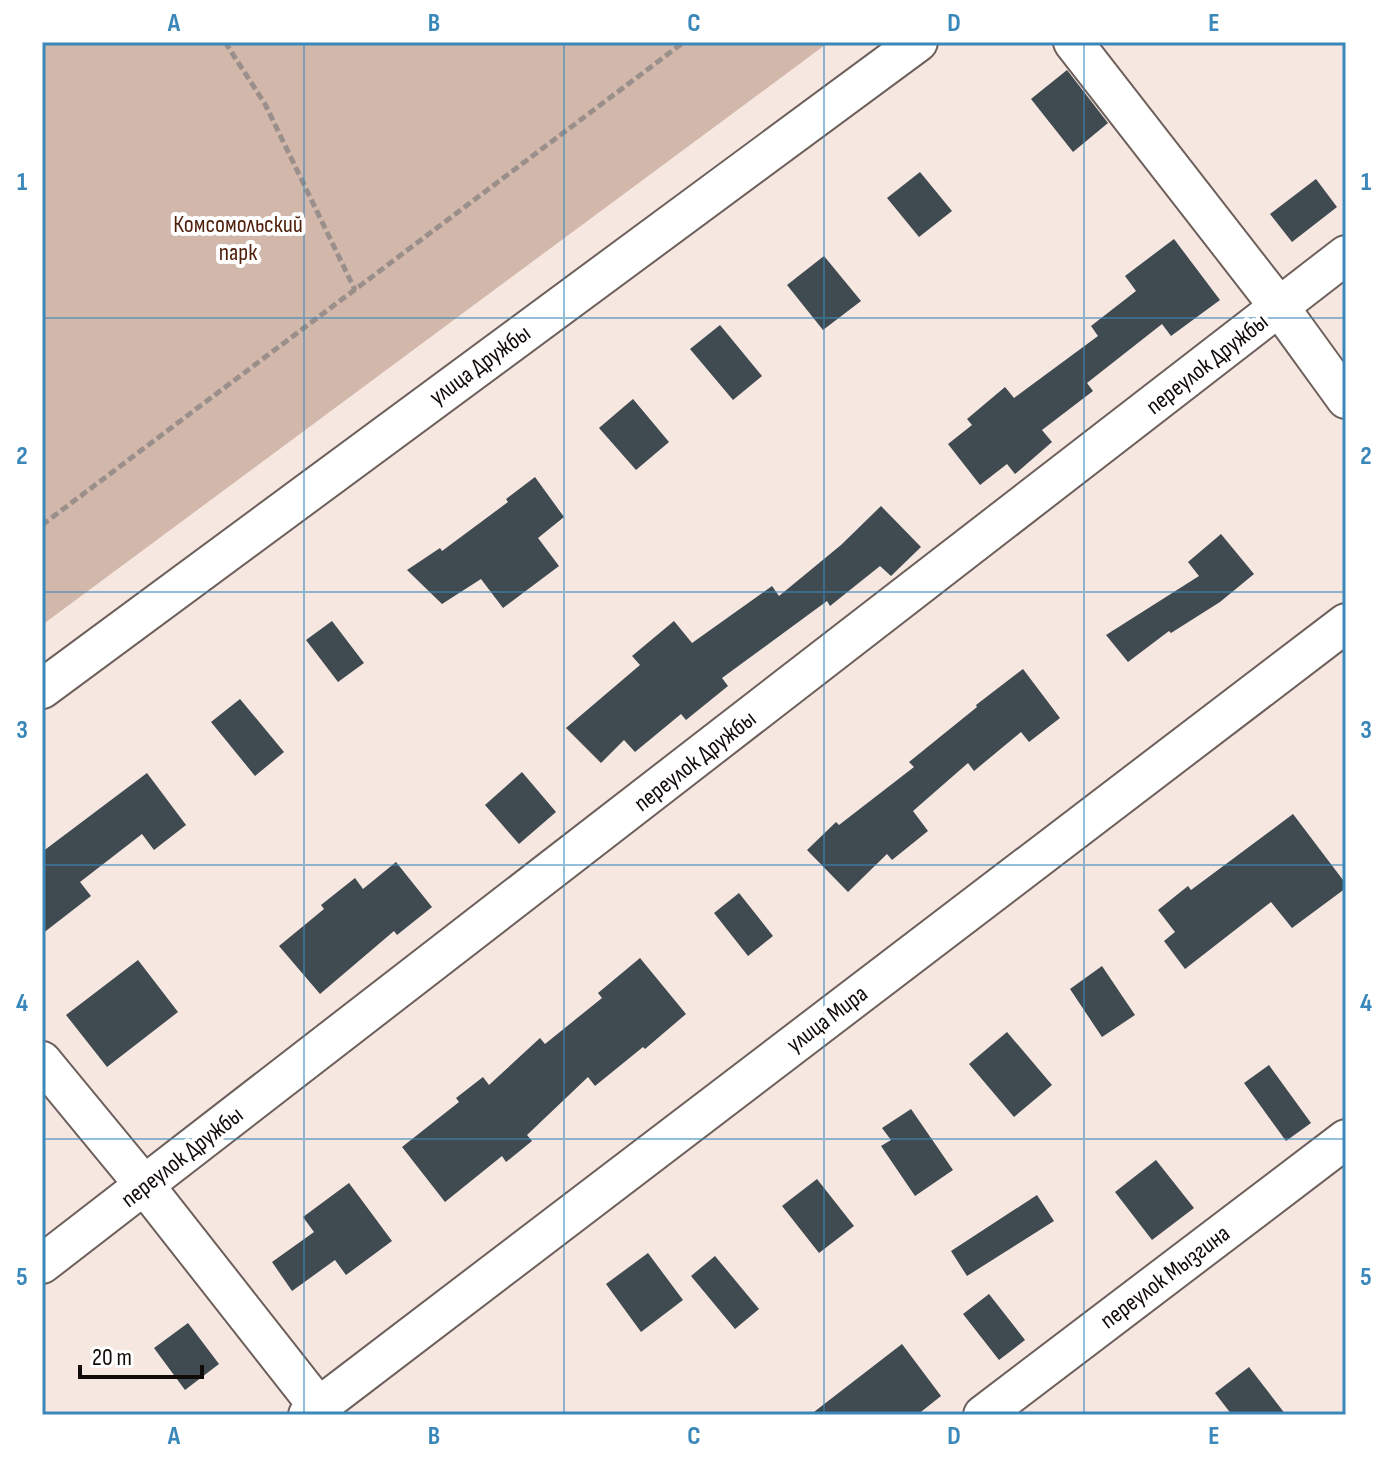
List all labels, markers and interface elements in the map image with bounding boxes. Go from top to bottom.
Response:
text: A [167,8,181,39]
text: B [428,8,440,39]
text: C [687,8,701,39]
text: D [947,8,961,39]
text: E [1208,8,1220,39]
text: 1 [17,167,27,198]
text: 1 [1361,167,1371,198]
park label: Комсомольский парк [173,210,303,267]
street label: переулок Дружбы [1140,307,1274,421]
street label: улица Дружбы [424,319,536,411]
text: 2 [16,441,28,472]
text: 2 [1360,441,1372,472]
street label: переулок Дружбы [628,704,762,818]
text: 3 [16,715,28,746]
text: 3 [1360,715,1372,746]
street label: улица Мира [781,979,873,1059]
text: 4 [16,988,28,1019]
text: 4 [1360,988,1372,1019]
street label: переулок Дружбы [115,1100,249,1214]
street label: переулок Мызгина [1095,1219,1235,1335]
text: 5 [16,1262,28,1293]
text: 5 [1360,1262,1372,1293]
scale bar [80,1329,202,1379]
text: 20 m [92,1343,132,1372]
text: A [167,1421,181,1452]
text: B [428,1421,440,1452]
text: C [687,1421,701,1452]
text: D [947,1421,961,1452]
text: E [1208,1421,1220,1452]

